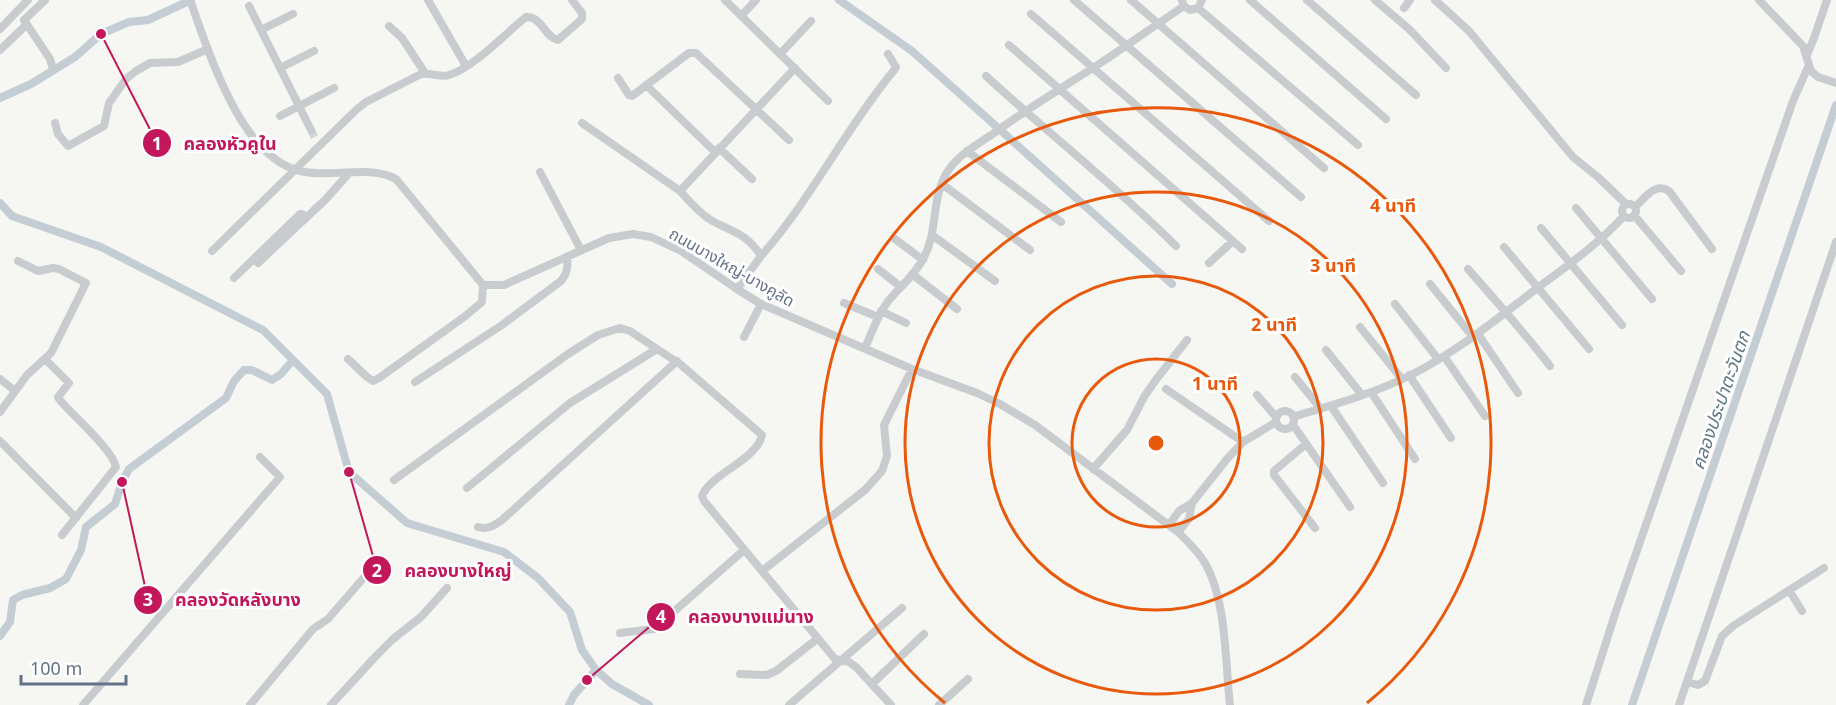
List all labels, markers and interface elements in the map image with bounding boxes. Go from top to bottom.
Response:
callout: คลองหัวคูใน [142,125,289,161]
text: 1 [152,131,162,155]
text: คลองหัวคูใน [183,131,277,155]
text: 4 นาที [1370,193,1416,217]
street label: ถนนบางใหญ่-บางคูลัด [665,222,799,312]
text: 3 นาที [1310,253,1356,277]
text: 2 นาที [1251,312,1297,336]
water label: คลองประปาตะวันตก [1685,326,1755,472]
text: 1 นาที [1192,371,1238,395]
centre of rings [1146,433,1166,453]
callout: คลองบางใหญ่ [362,552,524,588]
text: 2 [372,558,382,582]
text: คลองบางใหญ่ [404,558,512,582]
callout: คลองวัดหลังบาง [133,582,312,618]
text: 3 [143,587,153,611]
text: คลองวัดหลังบาง [175,587,301,611]
callout: คลองบางแม่นาง [646,599,826,635]
text: 4 [656,604,666,628]
text: คลองบางแม่นาง [688,604,814,628]
scale bar [21,648,126,686]
text: 100 m [30,656,82,680]

